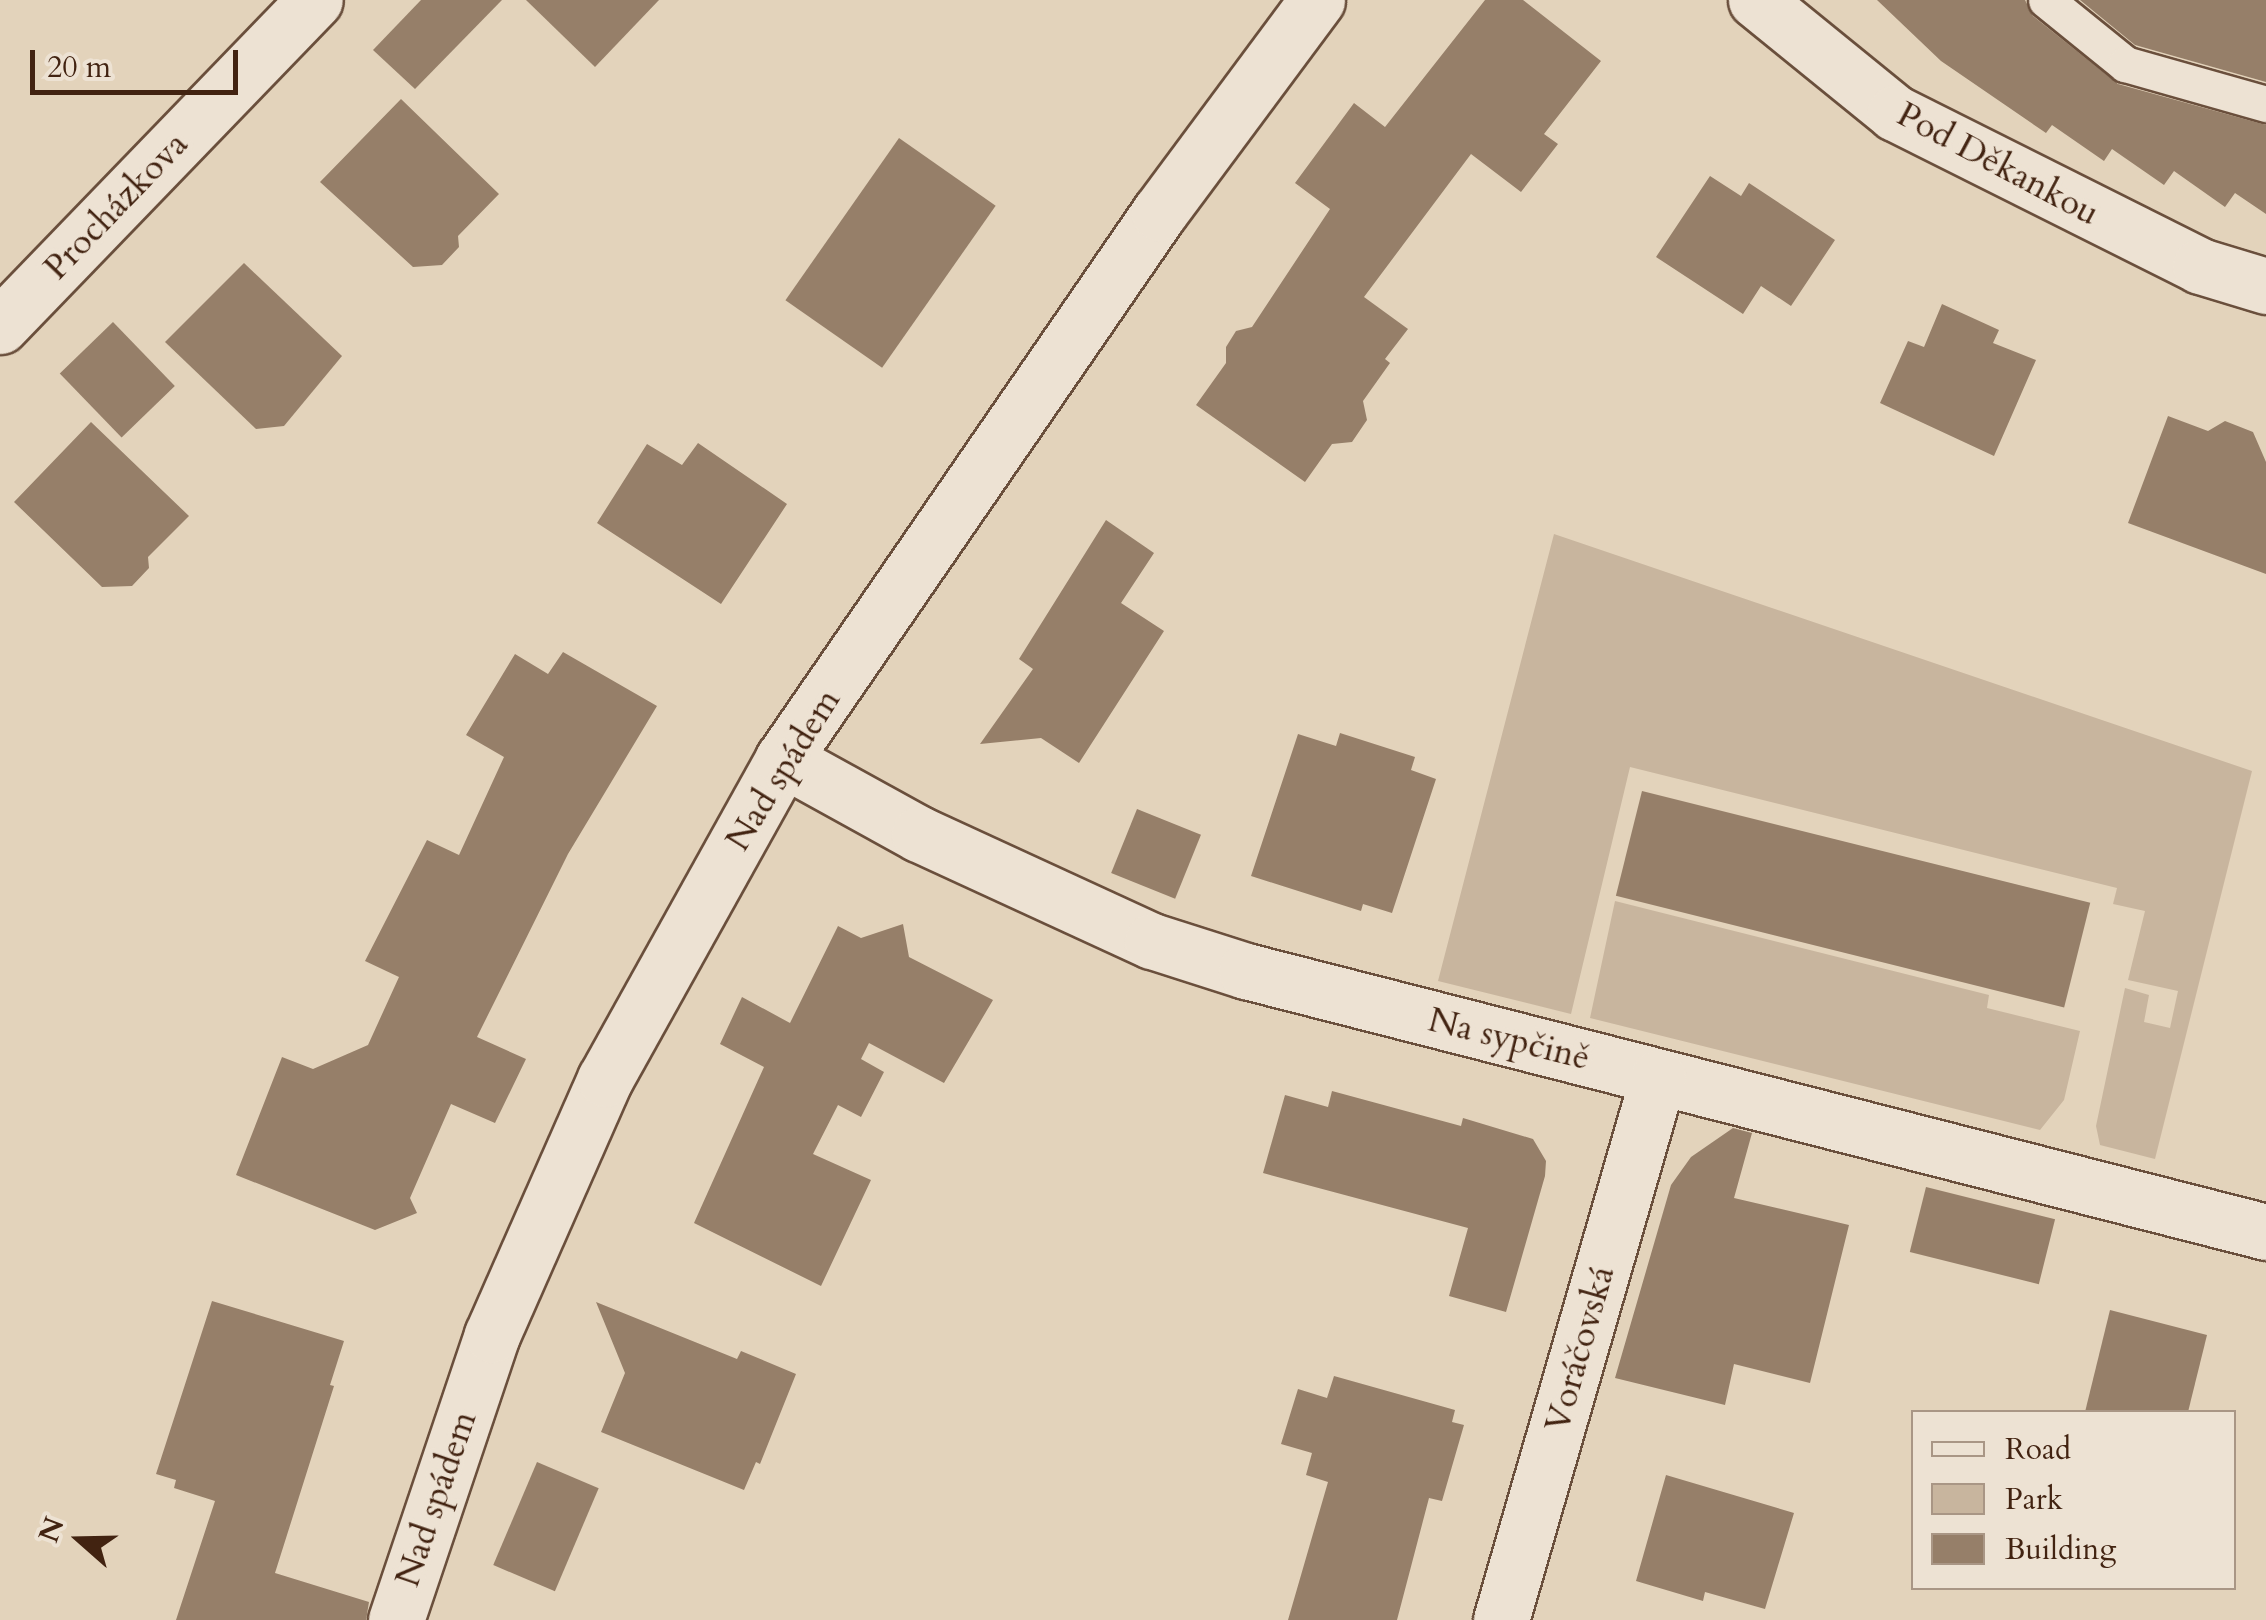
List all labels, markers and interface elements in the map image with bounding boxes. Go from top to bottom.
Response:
scale bar [35,30,242,92]
text: 20 m [47,47,111,88]
street label: Pod Děkankou [1890,93,2106,235]
street label: Procházkova [35,124,197,288]
street label: Nad spádem [717,681,849,859]
street label: Na sypčině [1424,999,1594,1079]
street label: Voráčovská [1536,1261,1624,1437]
street label: Nad spádem [386,1406,486,1592]
legend [1911,1410,2236,1590]
text: Road [2005,1429,2071,1470]
text: Park [2005,1479,2063,1520]
north arrow [30,1490,130,1590]
text: N [30,1512,74,1548]
text: Building [2005,1529,2116,1570]

